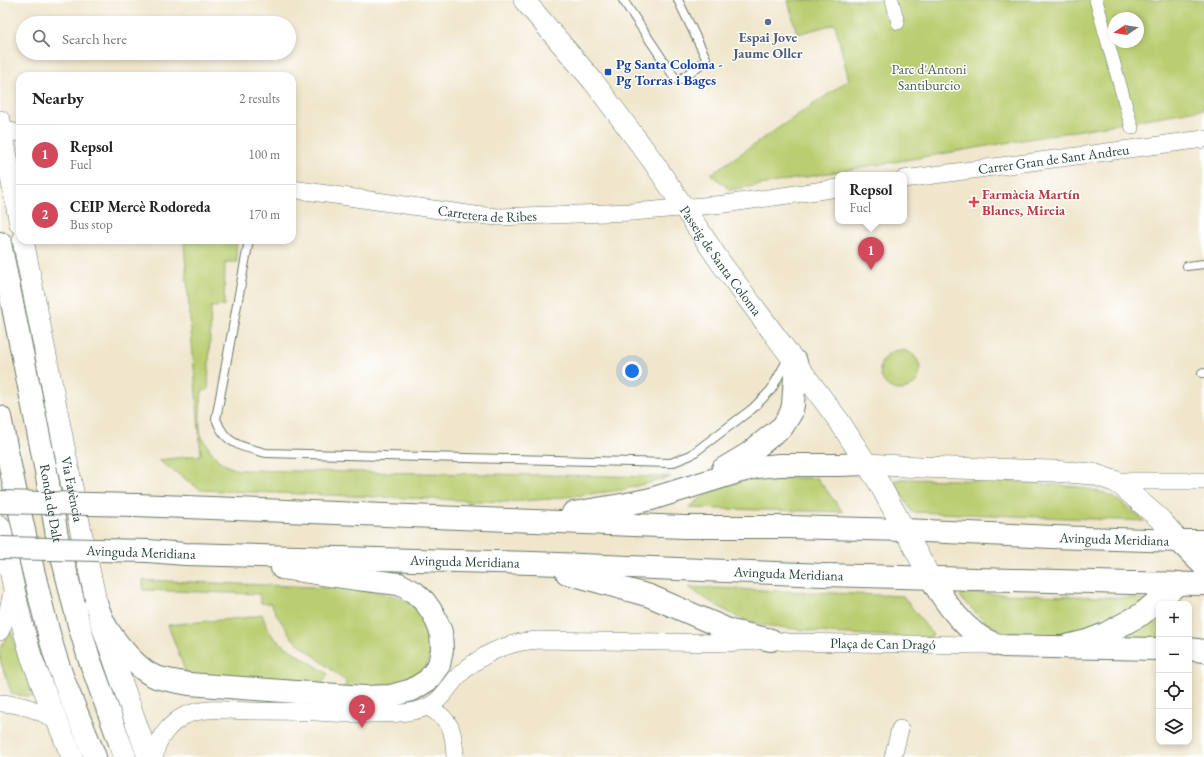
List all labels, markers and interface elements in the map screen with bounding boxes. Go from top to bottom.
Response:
north arrow [1108,12,1144,48]
search box [16,16,296,60]
marker: Espai Jove Jaume Oller [763,17,773,27]
icon: search [30,27,52,49]
place label: Espai Jove Jaume Oller [731,28,803,62]
text: Search here [62,29,127,48]
place label: Pg Santa Coloma - Pg Torras i Bages [616,55,723,89]
park label: Parc d'Antoni Santiburcio [892,60,967,94]
marker: Pg Santa Coloma - Pg Torras i Bages [603,67,613,77]
text: Nearby [32,87,84,109]
text: 2 results [239,90,280,107]
text: Repsol [70,137,113,156]
street label: Carrer Gran de Sant Andreu [977,140,1131,178]
text: 1 [42,146,48,163]
text: 100 m [249,146,280,163]
text: Fuel [70,156,92,173]
popup [835,172,907,224]
text: Repsol [850,180,892,199]
place label: Farmàcia Martín Blanes, Mireia [982,185,1080,219]
text: CEIP Mercè Rodoreda [70,197,211,216]
marker: Farmàcia Martín Blanes, Mireia [969,197,979,207]
text: Fuel [850,199,871,216]
street label: Carretera de Ribes [437,201,538,226]
street label: Passeig de Santa Coloma [676,202,766,319]
text: 2 [42,206,48,223]
text: 170 m [249,206,280,223]
text: Bus stop [70,216,113,233]
pin: 1 [858,237,884,270]
your location [622,361,642,381]
street label: Via Favència [57,455,88,524]
street label: Ronda de Dalt [36,462,67,545]
street label: Avinguda Meridiana [1058,528,1170,550]
street label: Avinguda Meridiana [85,541,196,563]
street label: Avinguda Meridiana [409,551,520,572]
street label: Avinguda Meridiana [732,562,844,585]
map controls [1156,601,1192,745]
button: + [1156,601,1192,637]
street label: Plaça de Can Dragó [830,634,936,653]
button: − [1156,637,1192,673]
button: locate [1156,673,1192,709]
pin: 2 [349,695,375,728]
button: layers [1156,709,1192,745]

